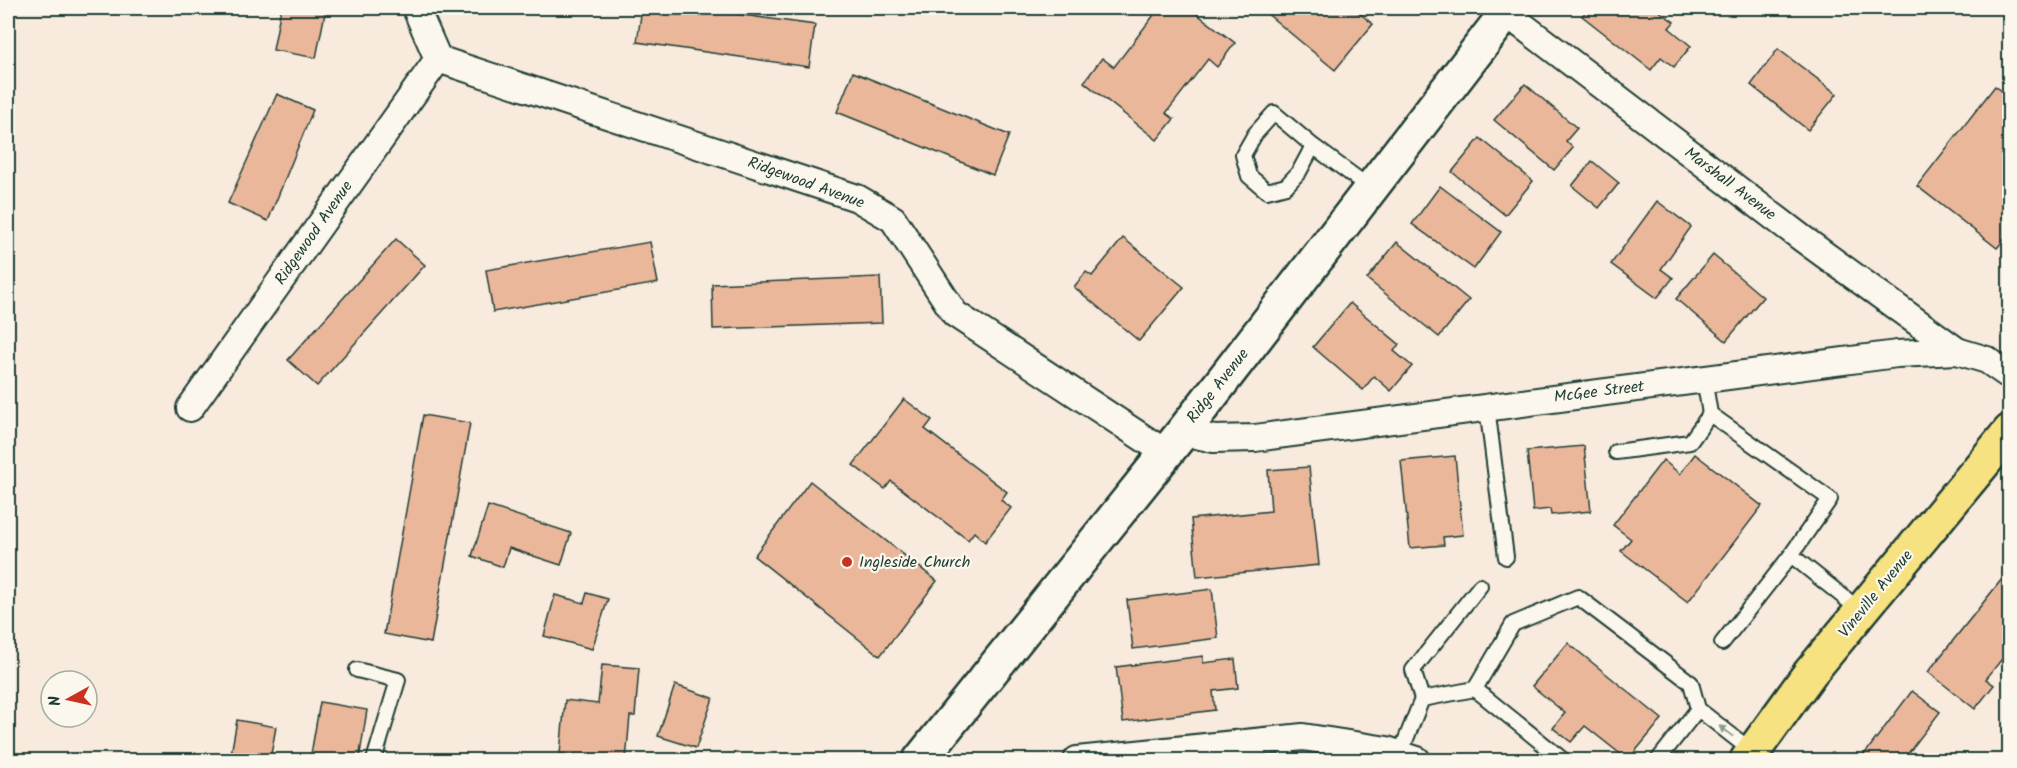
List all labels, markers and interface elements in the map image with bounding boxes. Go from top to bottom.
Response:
street label: Marshall Avenue [1679,141,1781,227]
street label: Ridgewood Avenue [744,150,868,216]
street label: Ridgewood Avenue [269,176,359,290]
street label: Ridge Avenue [1181,343,1255,429]
street label: McGee Street [1552,374,1646,410]
street label: Vineville Avenue [1833,544,1919,644]
place label: Ingleside Church [859,550,970,575]
marker: Ingleside Church [840,555,854,569]
north arrow [39,669,99,729]
text: N [43,694,69,708]
one-way arrow [1718,725,1733,737]

